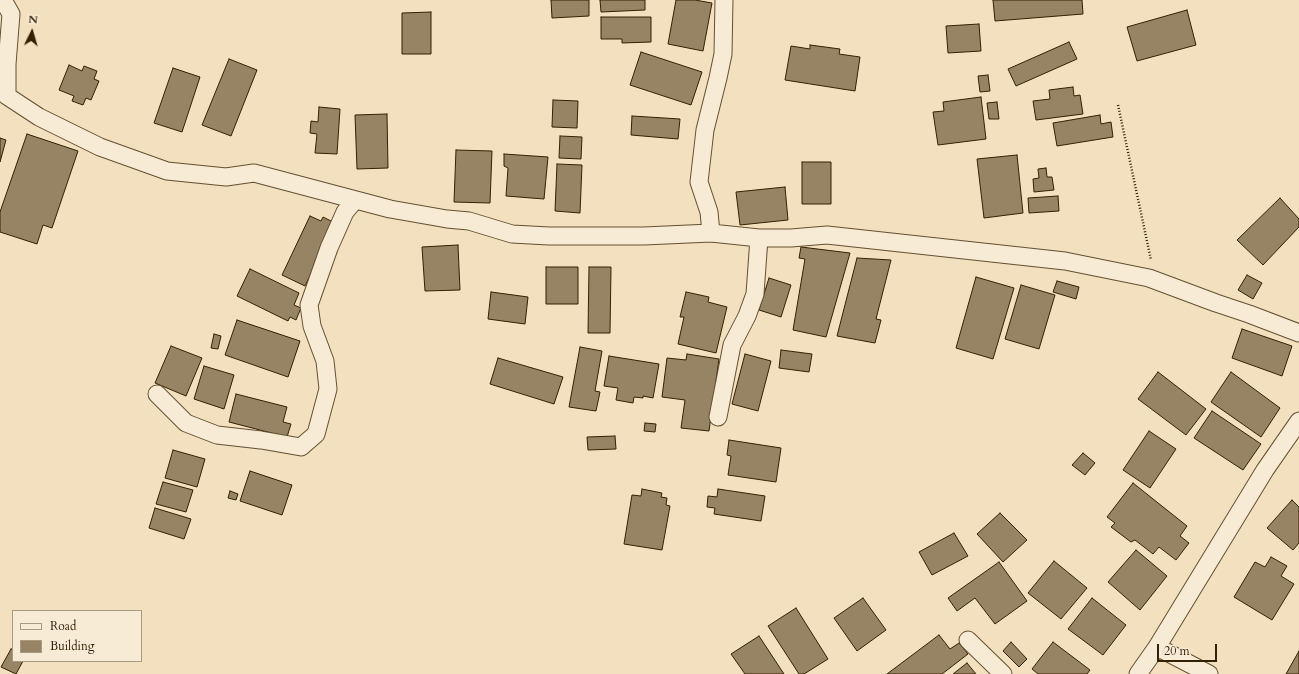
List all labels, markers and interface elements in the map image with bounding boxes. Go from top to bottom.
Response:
north arrow [12,12,52,52]
text: N [28,12,38,27]
legend [12,610,142,662]
text: Road [50,618,76,634]
scale bar [1159,636,1219,662]
text: Building [50,638,94,654]
text: 20 m [1164,643,1190,659]

